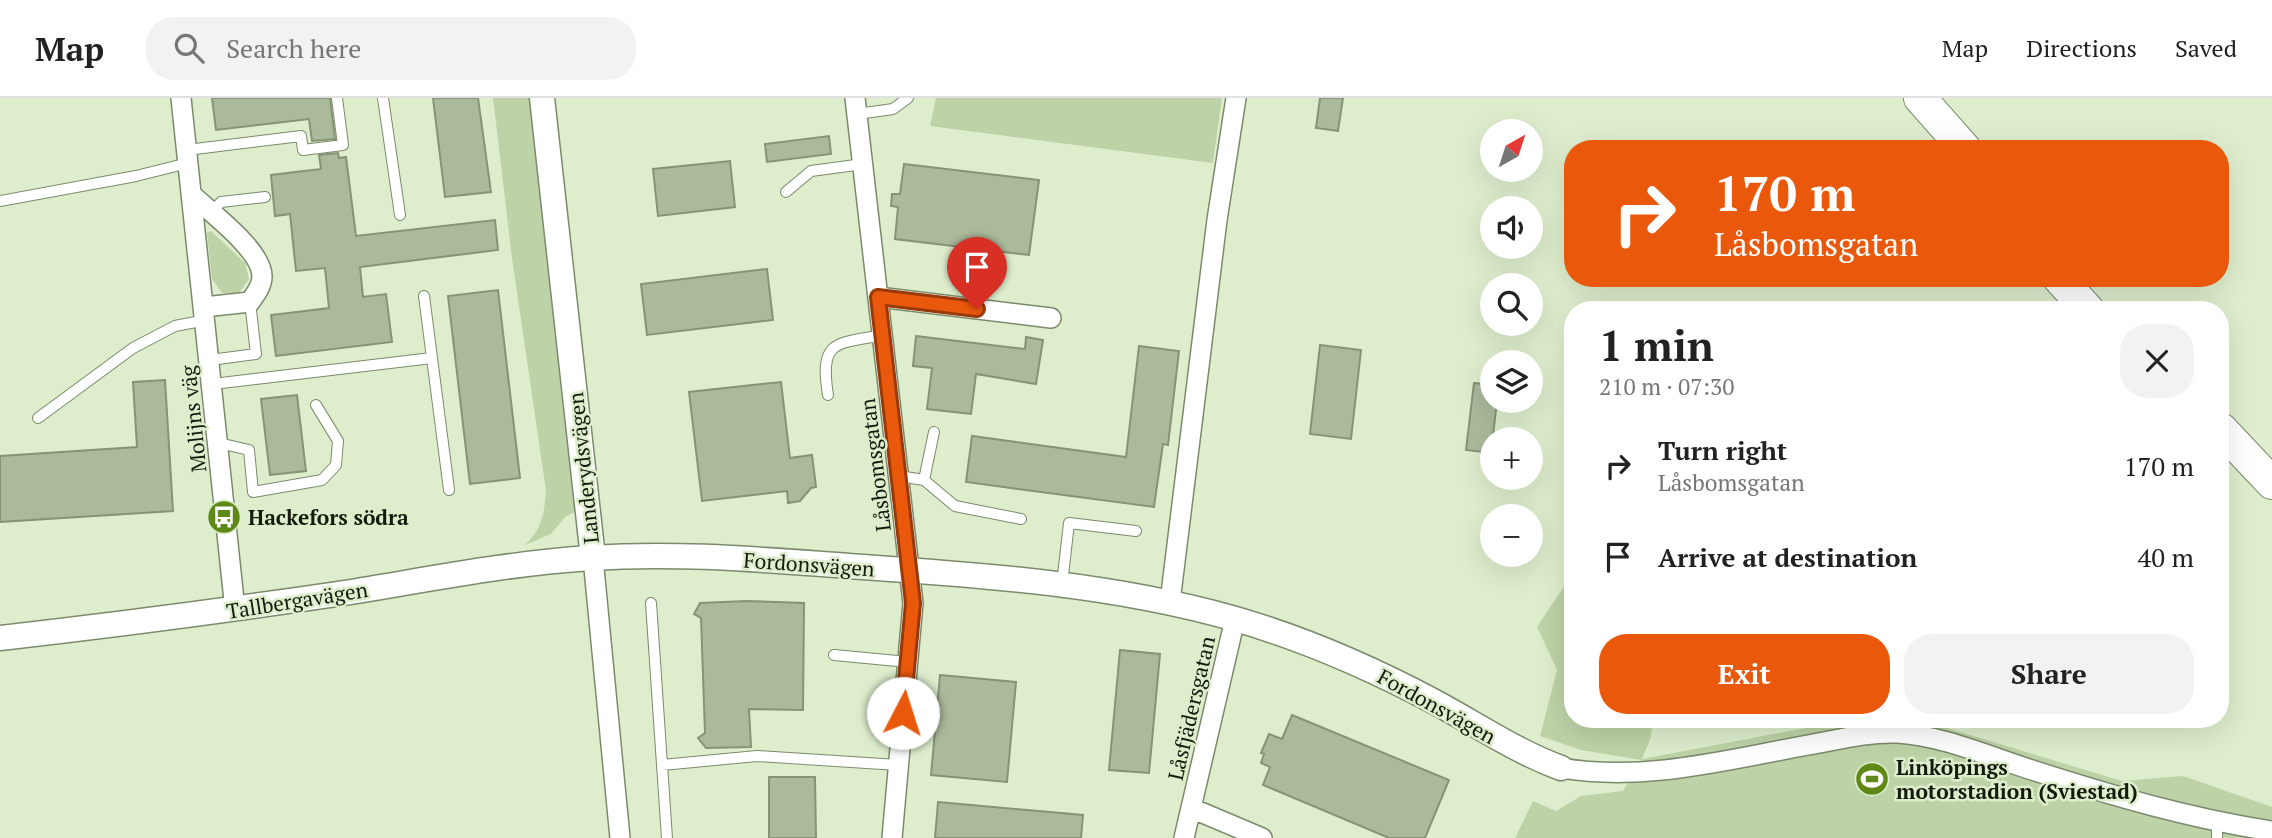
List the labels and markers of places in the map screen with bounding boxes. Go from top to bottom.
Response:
pin [947,237,1007,309]
bus stop icon: Hackefors södra [205,498,243,536]
place label: Hackefors södra [248,503,409,531]
place label: Linköpings motorstadion (Sviestad) [1896,753,2138,805]
sports icon: Linköpings motorstadion (Sviestad) [1853,760,1891,798]

